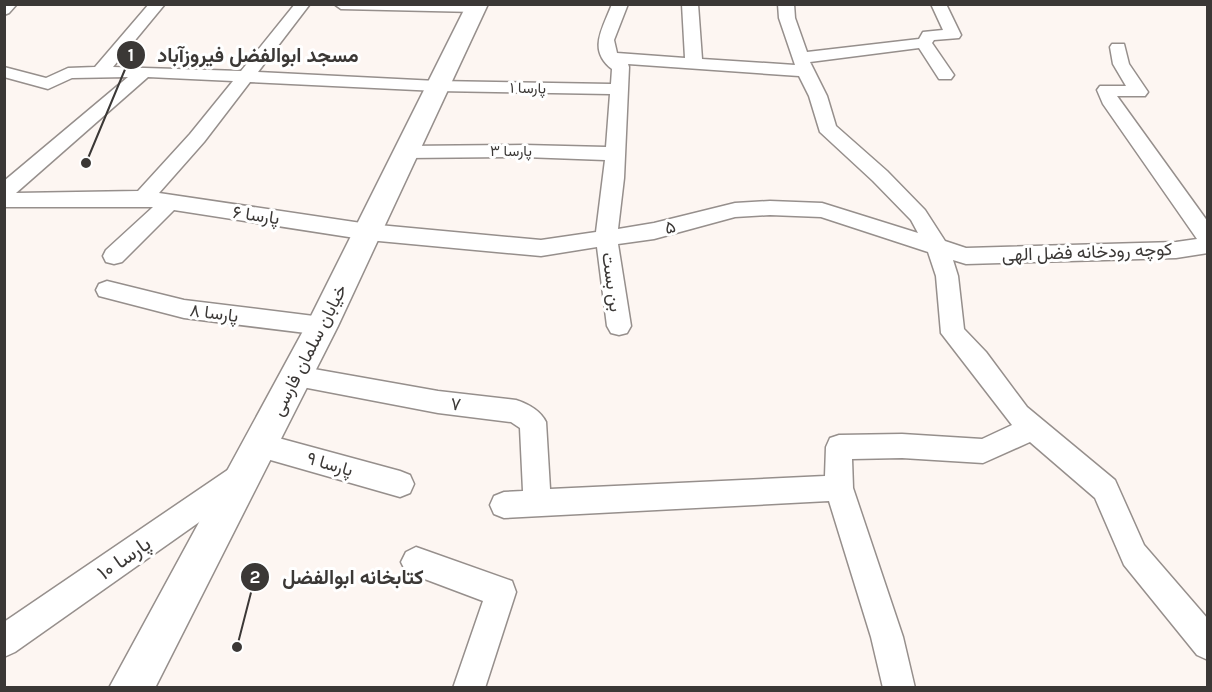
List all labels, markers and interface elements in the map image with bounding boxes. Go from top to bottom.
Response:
callout: مسجد ابوالفضل فیروزآباد [116,36,371,74]
text: 1 [128,44,134,66]
text: مسجد ابوالفضل فیروزآباد [157,44,359,68]
street label: پارسا ۱ [510,79,546,98]
street label: پارسا ۳ [490,142,532,161]
street label: پارسا ۶ [231,201,281,230]
street label: ۵ [662,215,678,239]
street label: کوچه رودخانه فضل الهی [1001,238,1173,267]
street label: بن بست [597,251,627,313]
street label: خیابان سلمان فارسی [266,281,352,419]
street label: پارسا ۸ [188,299,240,328]
street label: ۷ [450,393,462,415]
street label: پارسا ۹ [304,447,356,482]
street label: پارسا ۱۰ [93,531,156,587]
callout: کتابخانه ابوالفضل [240,558,435,596]
text: 2 [250,566,260,588]
text: کتابخانه ابوالفضل [282,566,424,590]

